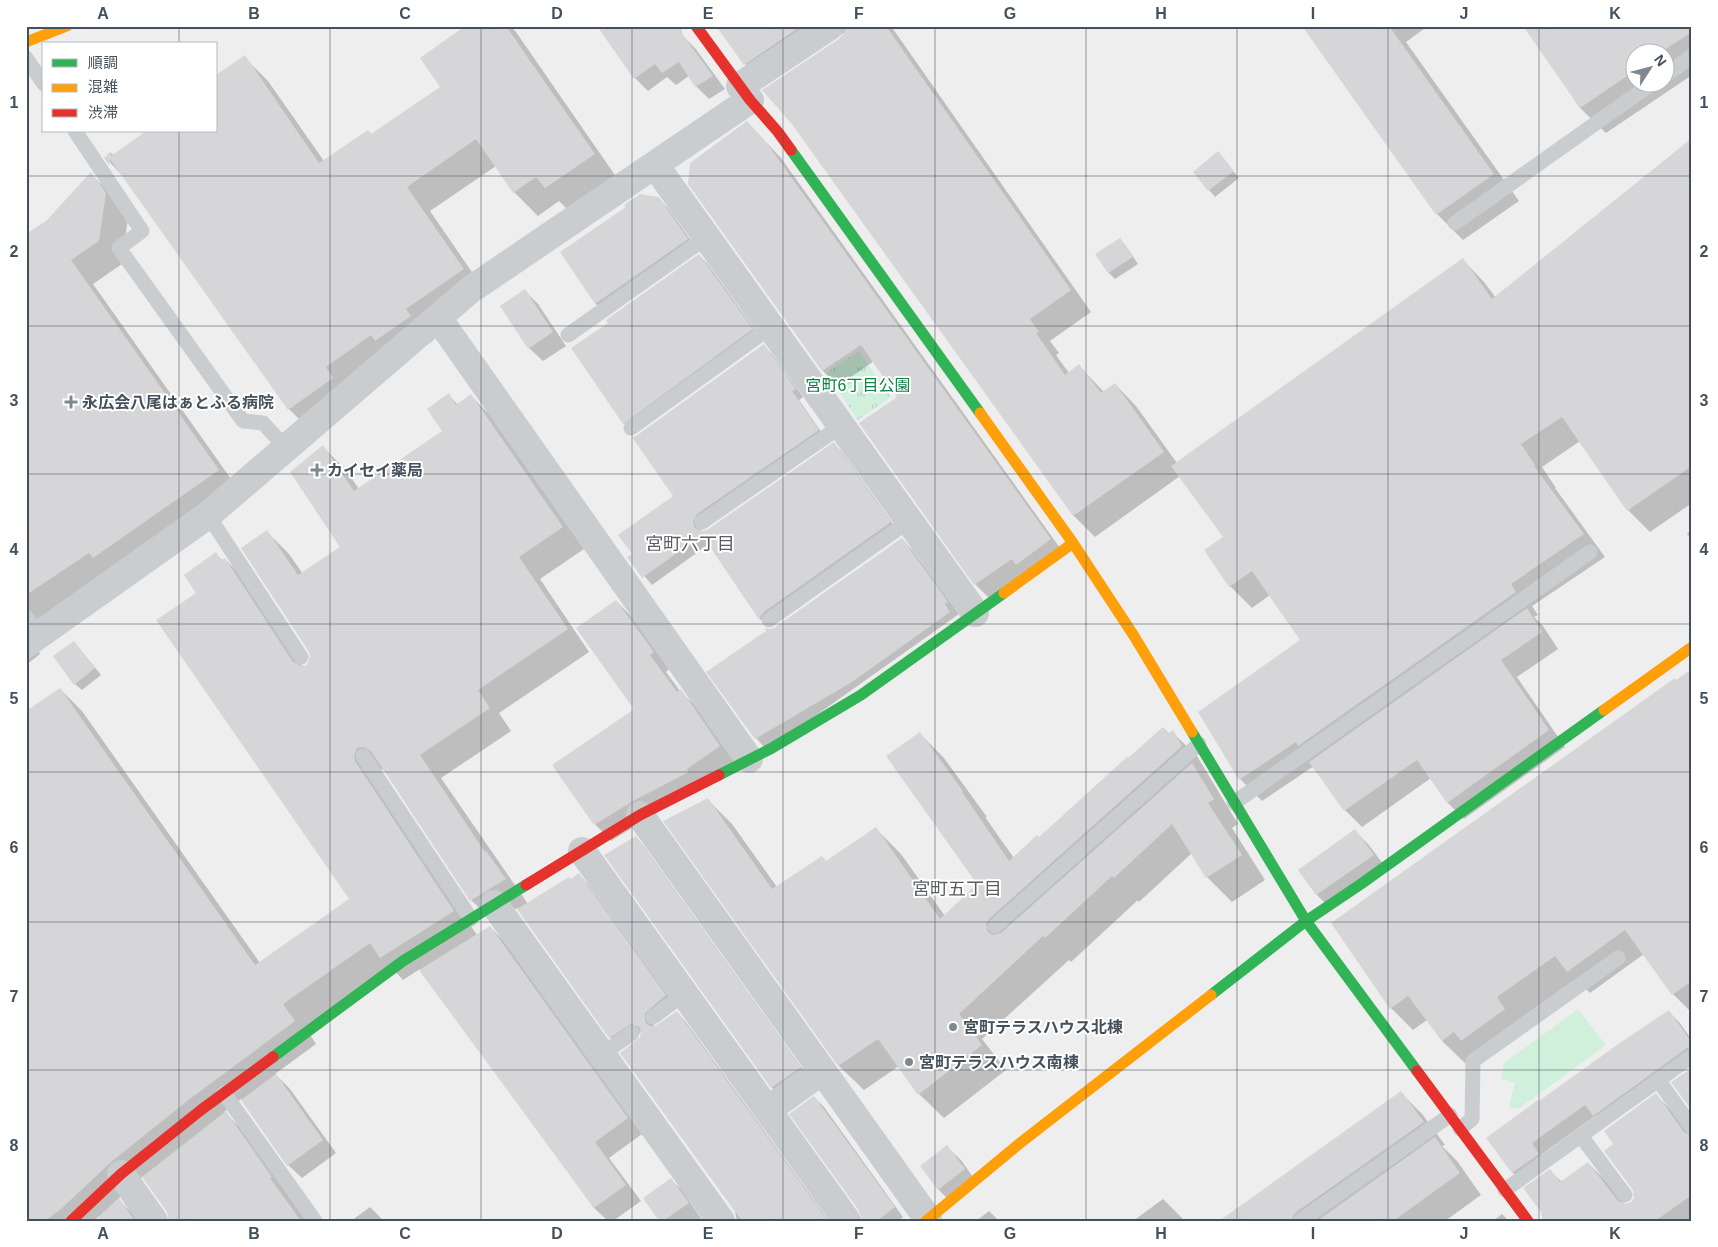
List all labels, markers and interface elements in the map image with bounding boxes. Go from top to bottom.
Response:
text: A [97,5,109,22]
text: B [248,5,260,22]
text: C [399,5,411,22]
text: D [551,5,563,22]
text: E [703,5,714,22]
text: F [854,5,864,22]
text: G [1004,5,1016,22]
text: H [1155,5,1167,22]
text: I [1311,5,1315,22]
text: J [1460,5,1468,22]
text: K [1609,5,1621,22]
legend [42,42,218,132]
north arrow [1626,42,1676,92]
text: N [1651,52,1670,69]
text: 順調 [88,54,118,71]
text: 混雑 [88,78,118,95]
text: 1 [10,94,19,111]
text: 1 [1700,94,1709,111]
text: 渋滞 [88,104,118,121]
text: 2 [10,243,19,260]
text: 2 [1700,243,1709,260]
park label: 宮町6丁目公園 [806,377,910,394]
text: 3 [10,392,19,409]
text: 3 [1700,392,1709,409]
place label: 永広会八尾はぁとふる病院 [82,394,274,411]
marker: 永広会八尾はぁとふる病院 [64,395,78,409]
place label: カイセイ薬局 [327,462,423,479]
marker: カイセイ薬局 [311,464,323,476]
district label: 宮町六丁目 [645,534,735,554]
text: 4 [10,541,19,558]
text: 4 [1700,541,1709,558]
text: 5 [10,690,19,707]
text: 5 [1700,690,1709,707]
text: 6 [10,839,19,856]
text: 6 [1700,839,1709,856]
district label: 宮町五丁目 [912,879,1002,899]
text: 7 [10,988,19,1005]
text: 7 [1700,988,1709,1005]
place label: 宮町テラスハウス北棟 [963,1018,1123,1036]
marker: 宮町テラスハウス北棟 [947,1021,959,1033]
place label: 宮町テラスハウス南棟 [919,1053,1079,1071]
marker: 宮町テラスハウス南棟 [903,1056,915,1068]
text: 8 [10,1137,19,1154]
text: 8 [1700,1137,1709,1154]
text: A [97,1225,109,1242]
text: B [248,1225,260,1242]
text: C [399,1225,411,1242]
text: D [551,1225,563,1242]
text: E [703,1225,714,1242]
text: F [854,1225,864,1242]
text: G [1004,1225,1016,1242]
text: H [1155,1225,1167,1242]
text: I [1311,1225,1315,1242]
text: J [1460,1225,1468,1242]
text: K [1609,1225,1621,1242]

